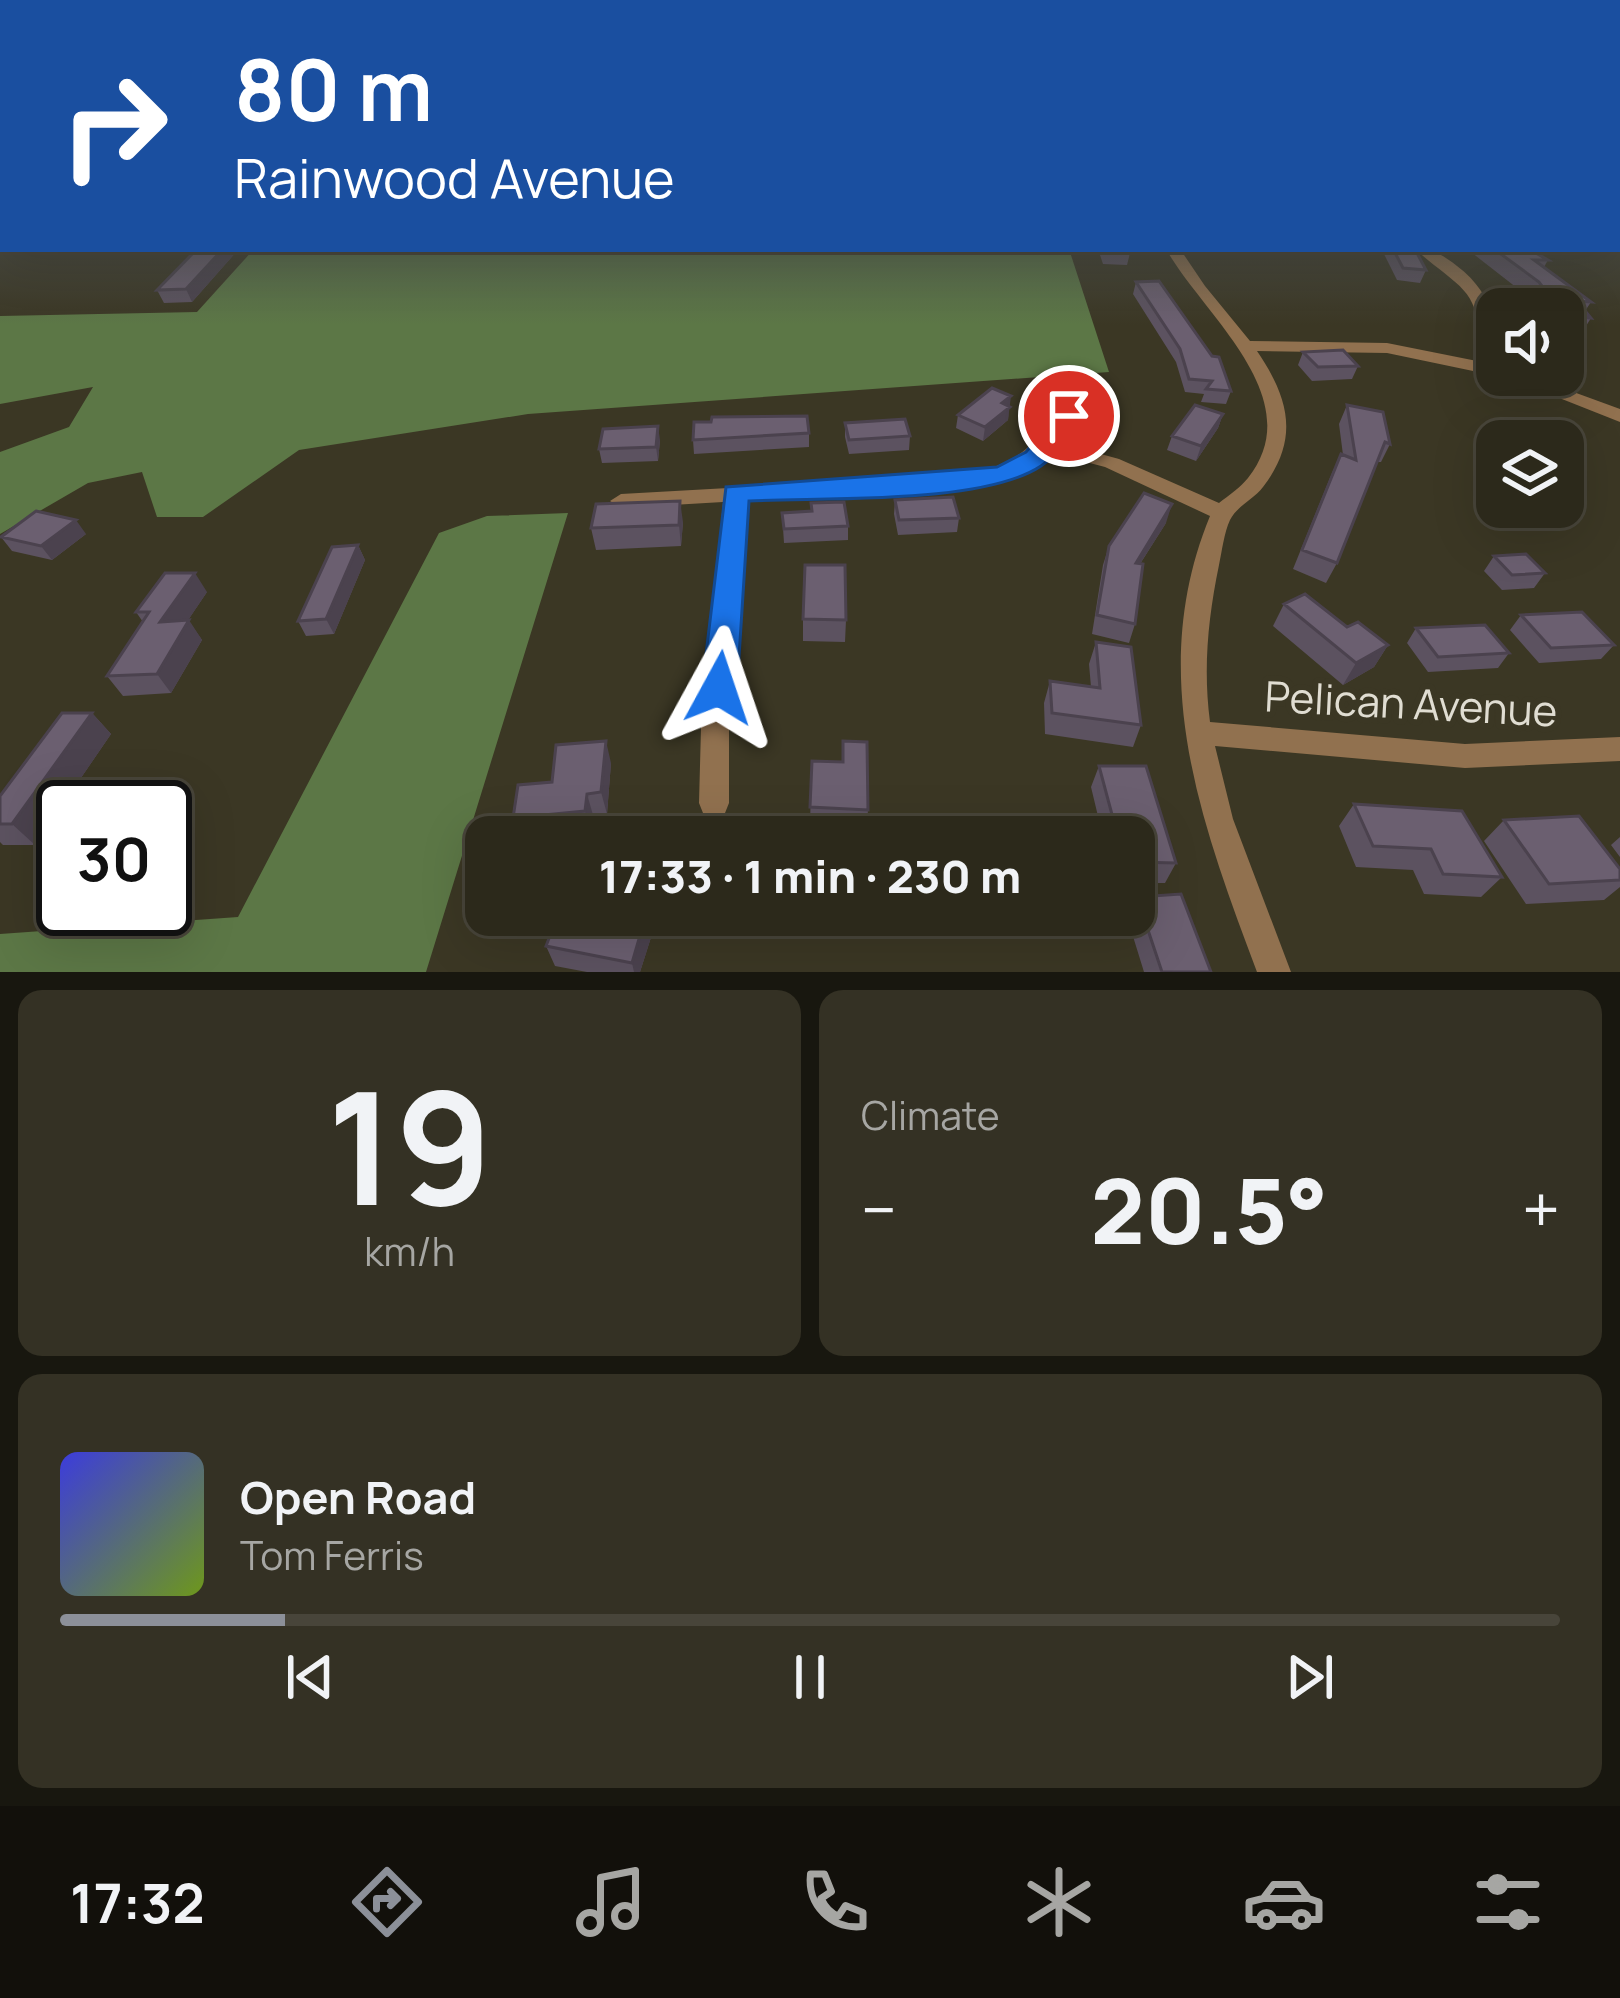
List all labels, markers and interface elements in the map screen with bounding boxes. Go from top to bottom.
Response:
text: 80 m [234,31,433,146]
icon: right [36,48,192,204]
text: Rainwood Avenue [234,140,675,214]
map controls [1476,288,1584,528]
button: sound [1476,288,1584,396]
pin [1018,365,1120,467]
icon: arrive [1036,383,1102,449]
button: layers [1476,420,1584,528]
position arrow [656,625,782,751]
street label: Pelican Avenue [1263,666,1559,740]
speed limit sign: 30 [36,780,192,936]
text: 17:33 · 1 min · 230 m [599,845,1021,907]
text: 19 [327,1039,492,1252]
text: Climate [861,1088,1000,1142]
text: 20.5° [1091,1148,1328,1271]
text: − [861,1164,897,1254]
text: + [1522,1164,1560,1254]
text: km/h [364,1224,455,1278]
text: Open Road [240,1466,476,1528]
text: Tom Ferris [240,1528,424,1582]
icon: previous [277,1644,343,1710]
icon: pause [777,1644,843,1710]
icon: next [1277,1644,1343,1710]
icon: directions [345,1860,429,1944]
icon: music [569,1860,653,1944]
icon: phone [793,1860,877,1944]
icon: climate [1017,1860,1101,1944]
icon: car [1242,1860,1326,1944]
icon: filters [1466,1860,1550,1944]
text: 17:32 [70,1865,205,1939]

